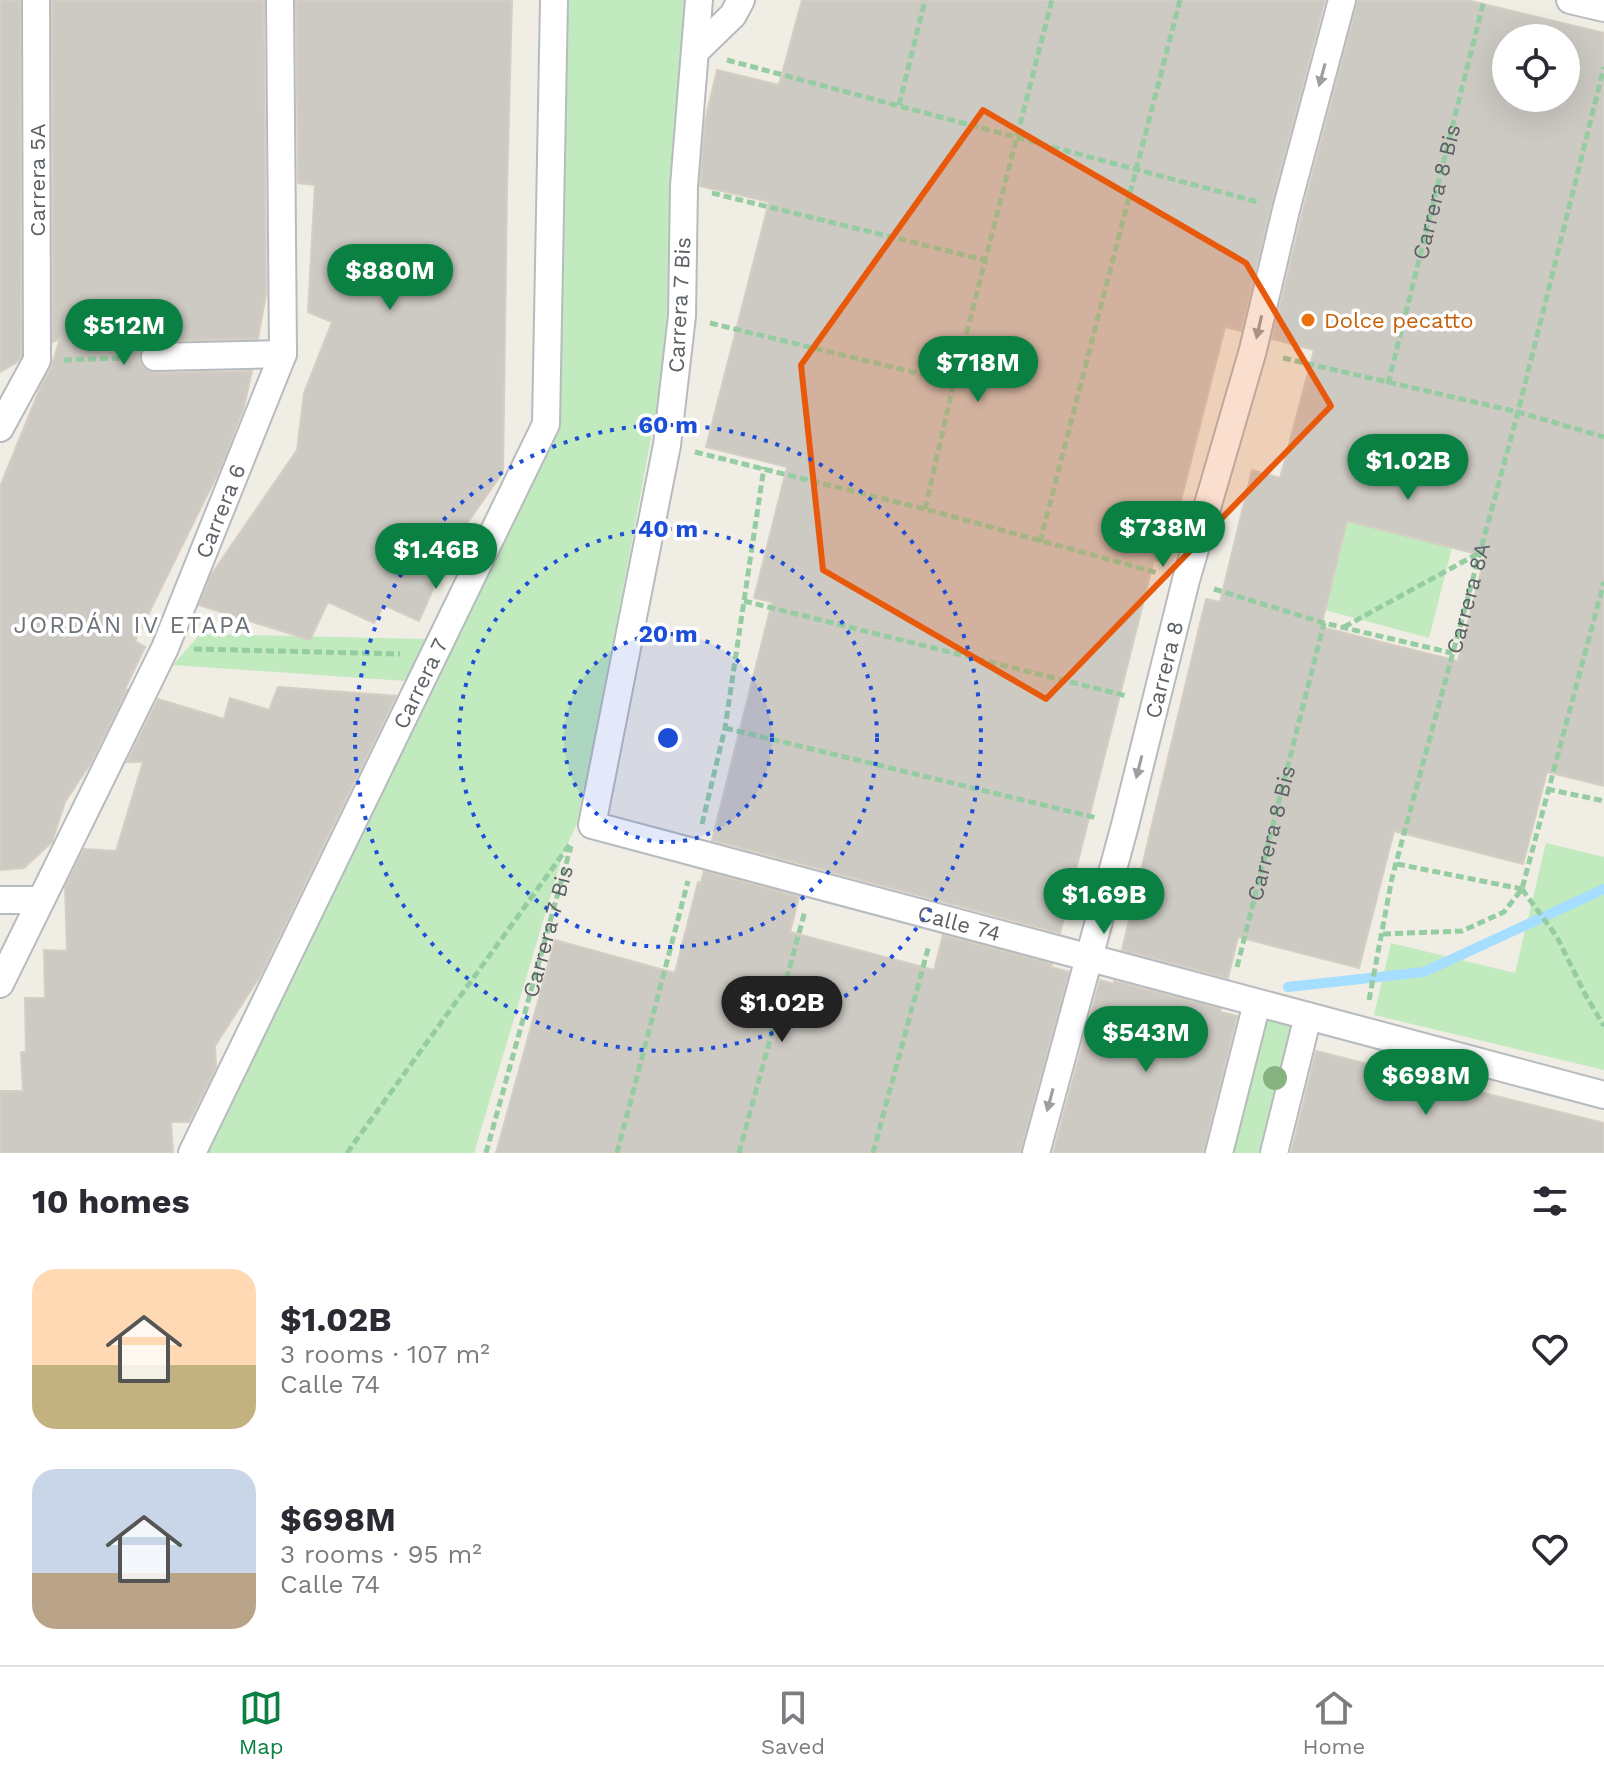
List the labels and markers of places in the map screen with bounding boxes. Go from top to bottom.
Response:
pin: $880M [334,244,446,312]
pin: $512M [68,299,180,367]
place label: Dolce pecatto [1324,308,1473,333]
marker: Dolce pecatto [1299,311,1317,329]
pin: $718M [922,336,1034,404]
pin: $1.02B [1343,434,1473,502]
pin: $738M [1107,501,1219,569]
pin: $1.46B [371,523,501,591]
centre of rings [654,724,682,752]
pin: $1.69B [1039,868,1169,936]
pin: $1.02B [717,976,847,1044]
pin: $543M [1090,1006,1202,1074]
pin: $698M [1370,1049,1482,1117]

